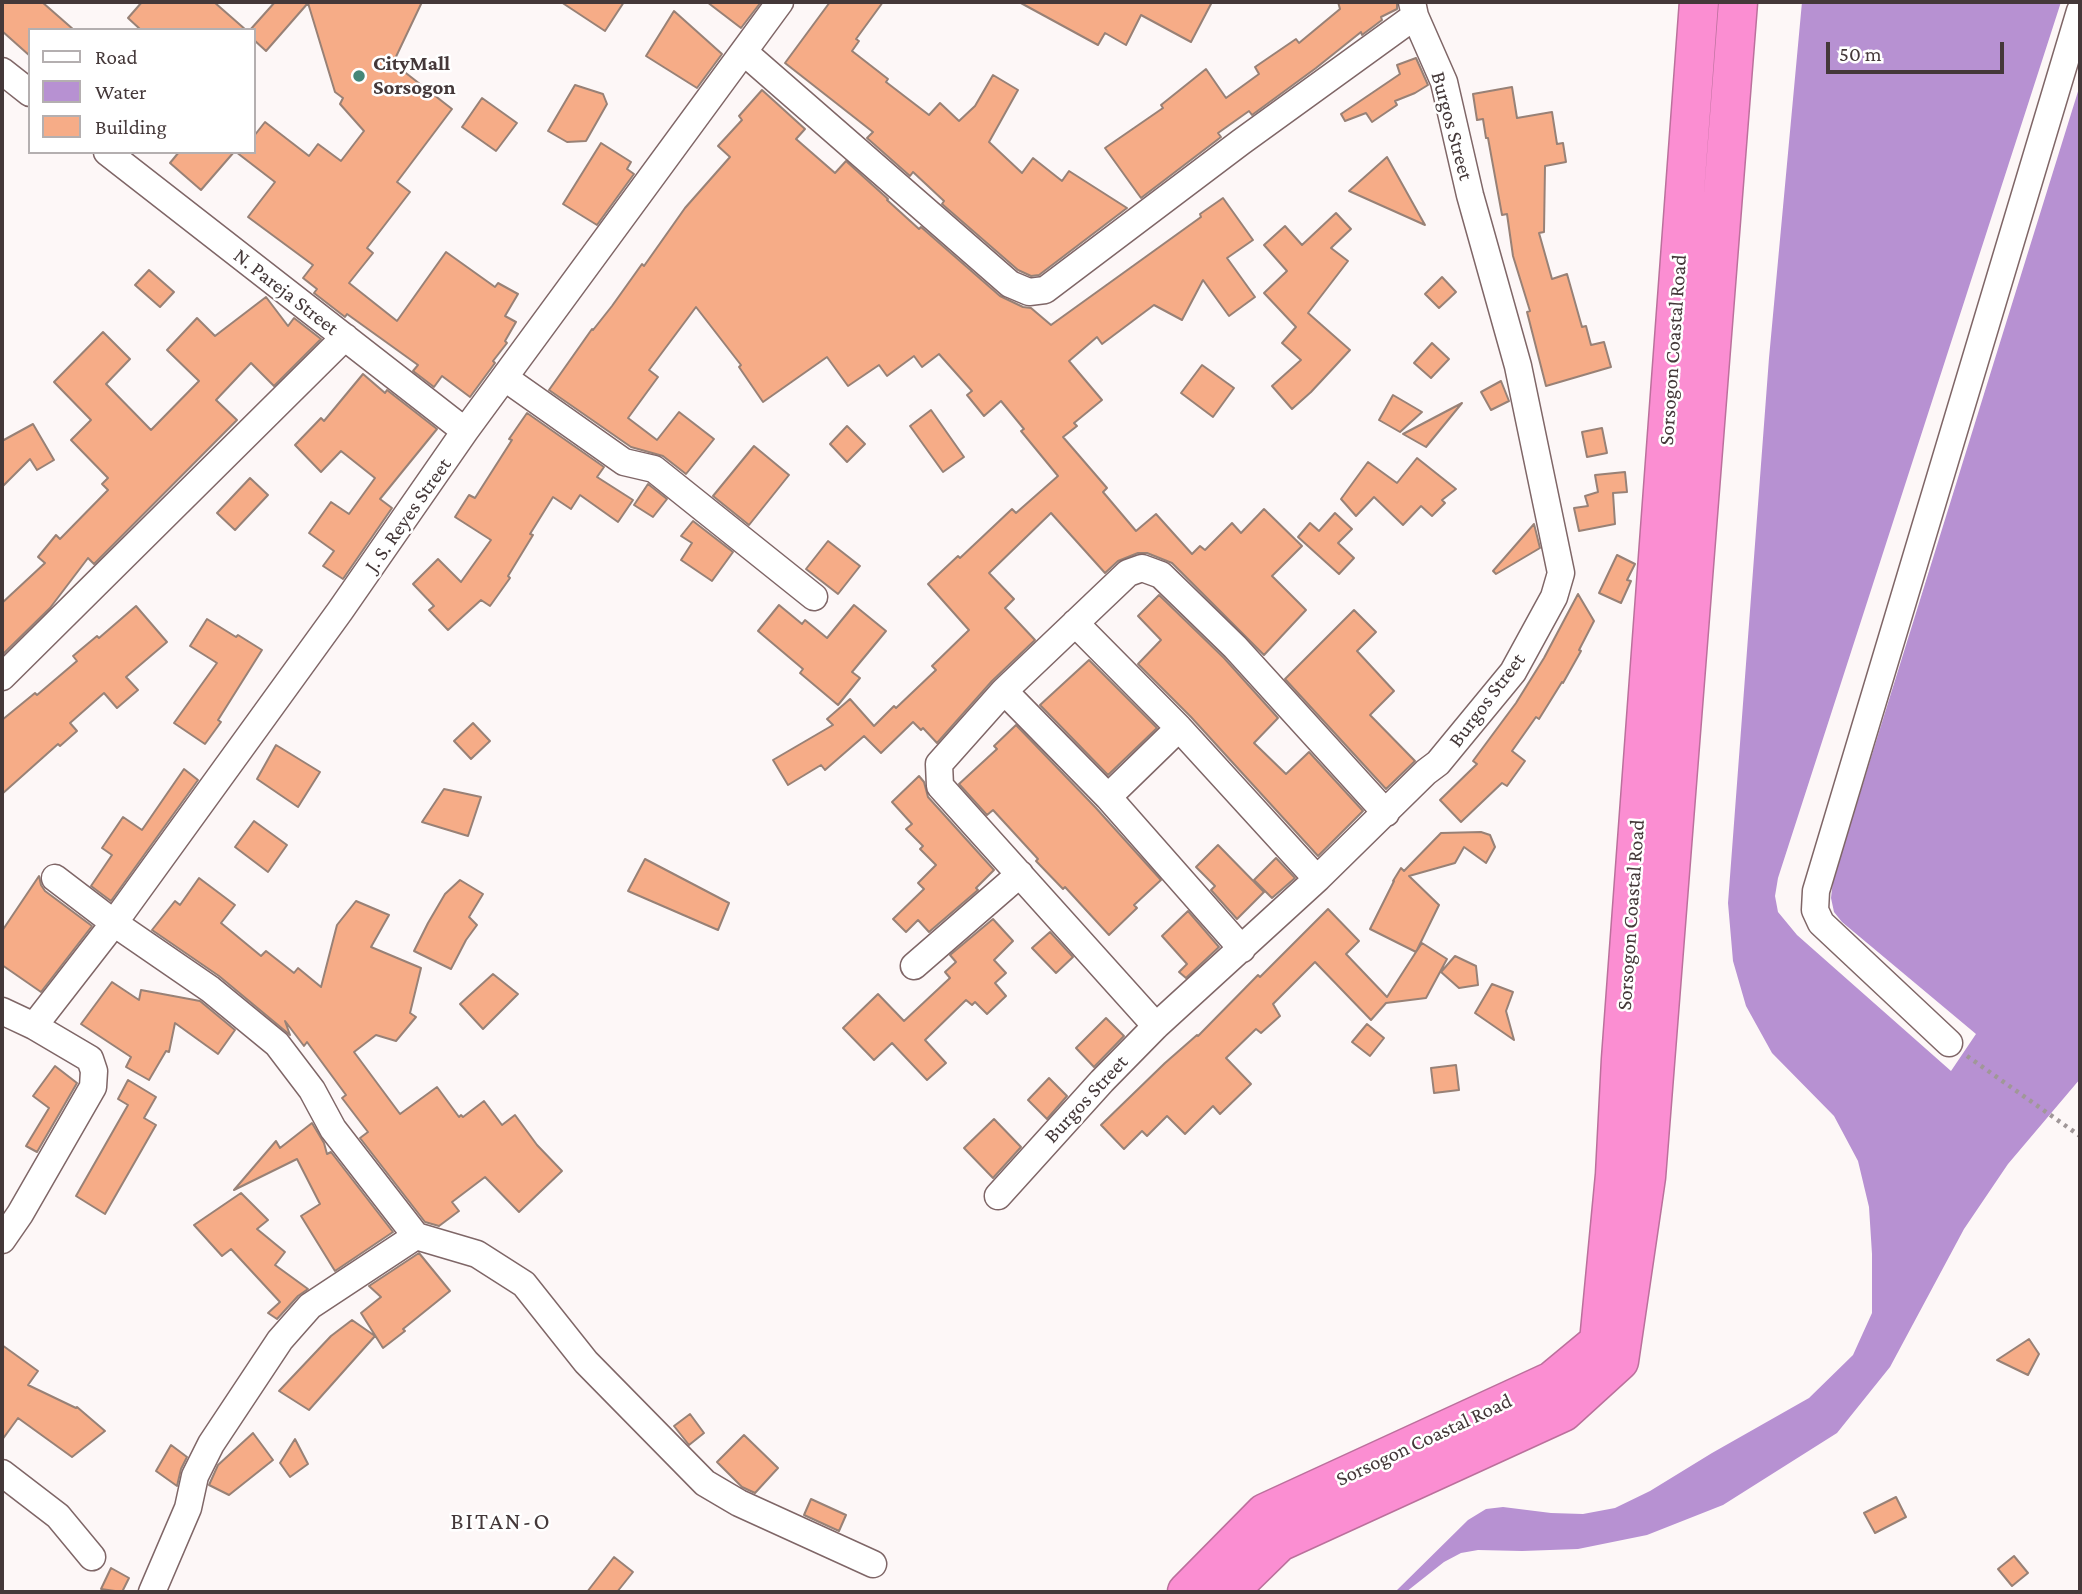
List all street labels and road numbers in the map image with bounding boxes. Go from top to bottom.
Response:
street label: Burgos Street [1425,69,1479,183]
street label: N. Pareja Street [228,243,344,341]
street label: Sorsogon Coastal Road [1654,254,1692,446]
street label: J. S. Reyes Street [359,453,457,577]
street label: Burgos Street [1443,648,1531,752]
street label: Sorsogon Coastal Road [1612,819,1650,1011]
street label: Burgos Street [1039,1050,1133,1148]
street label: Sorsogon Coastal Road [1332,1388,1516,1492]

